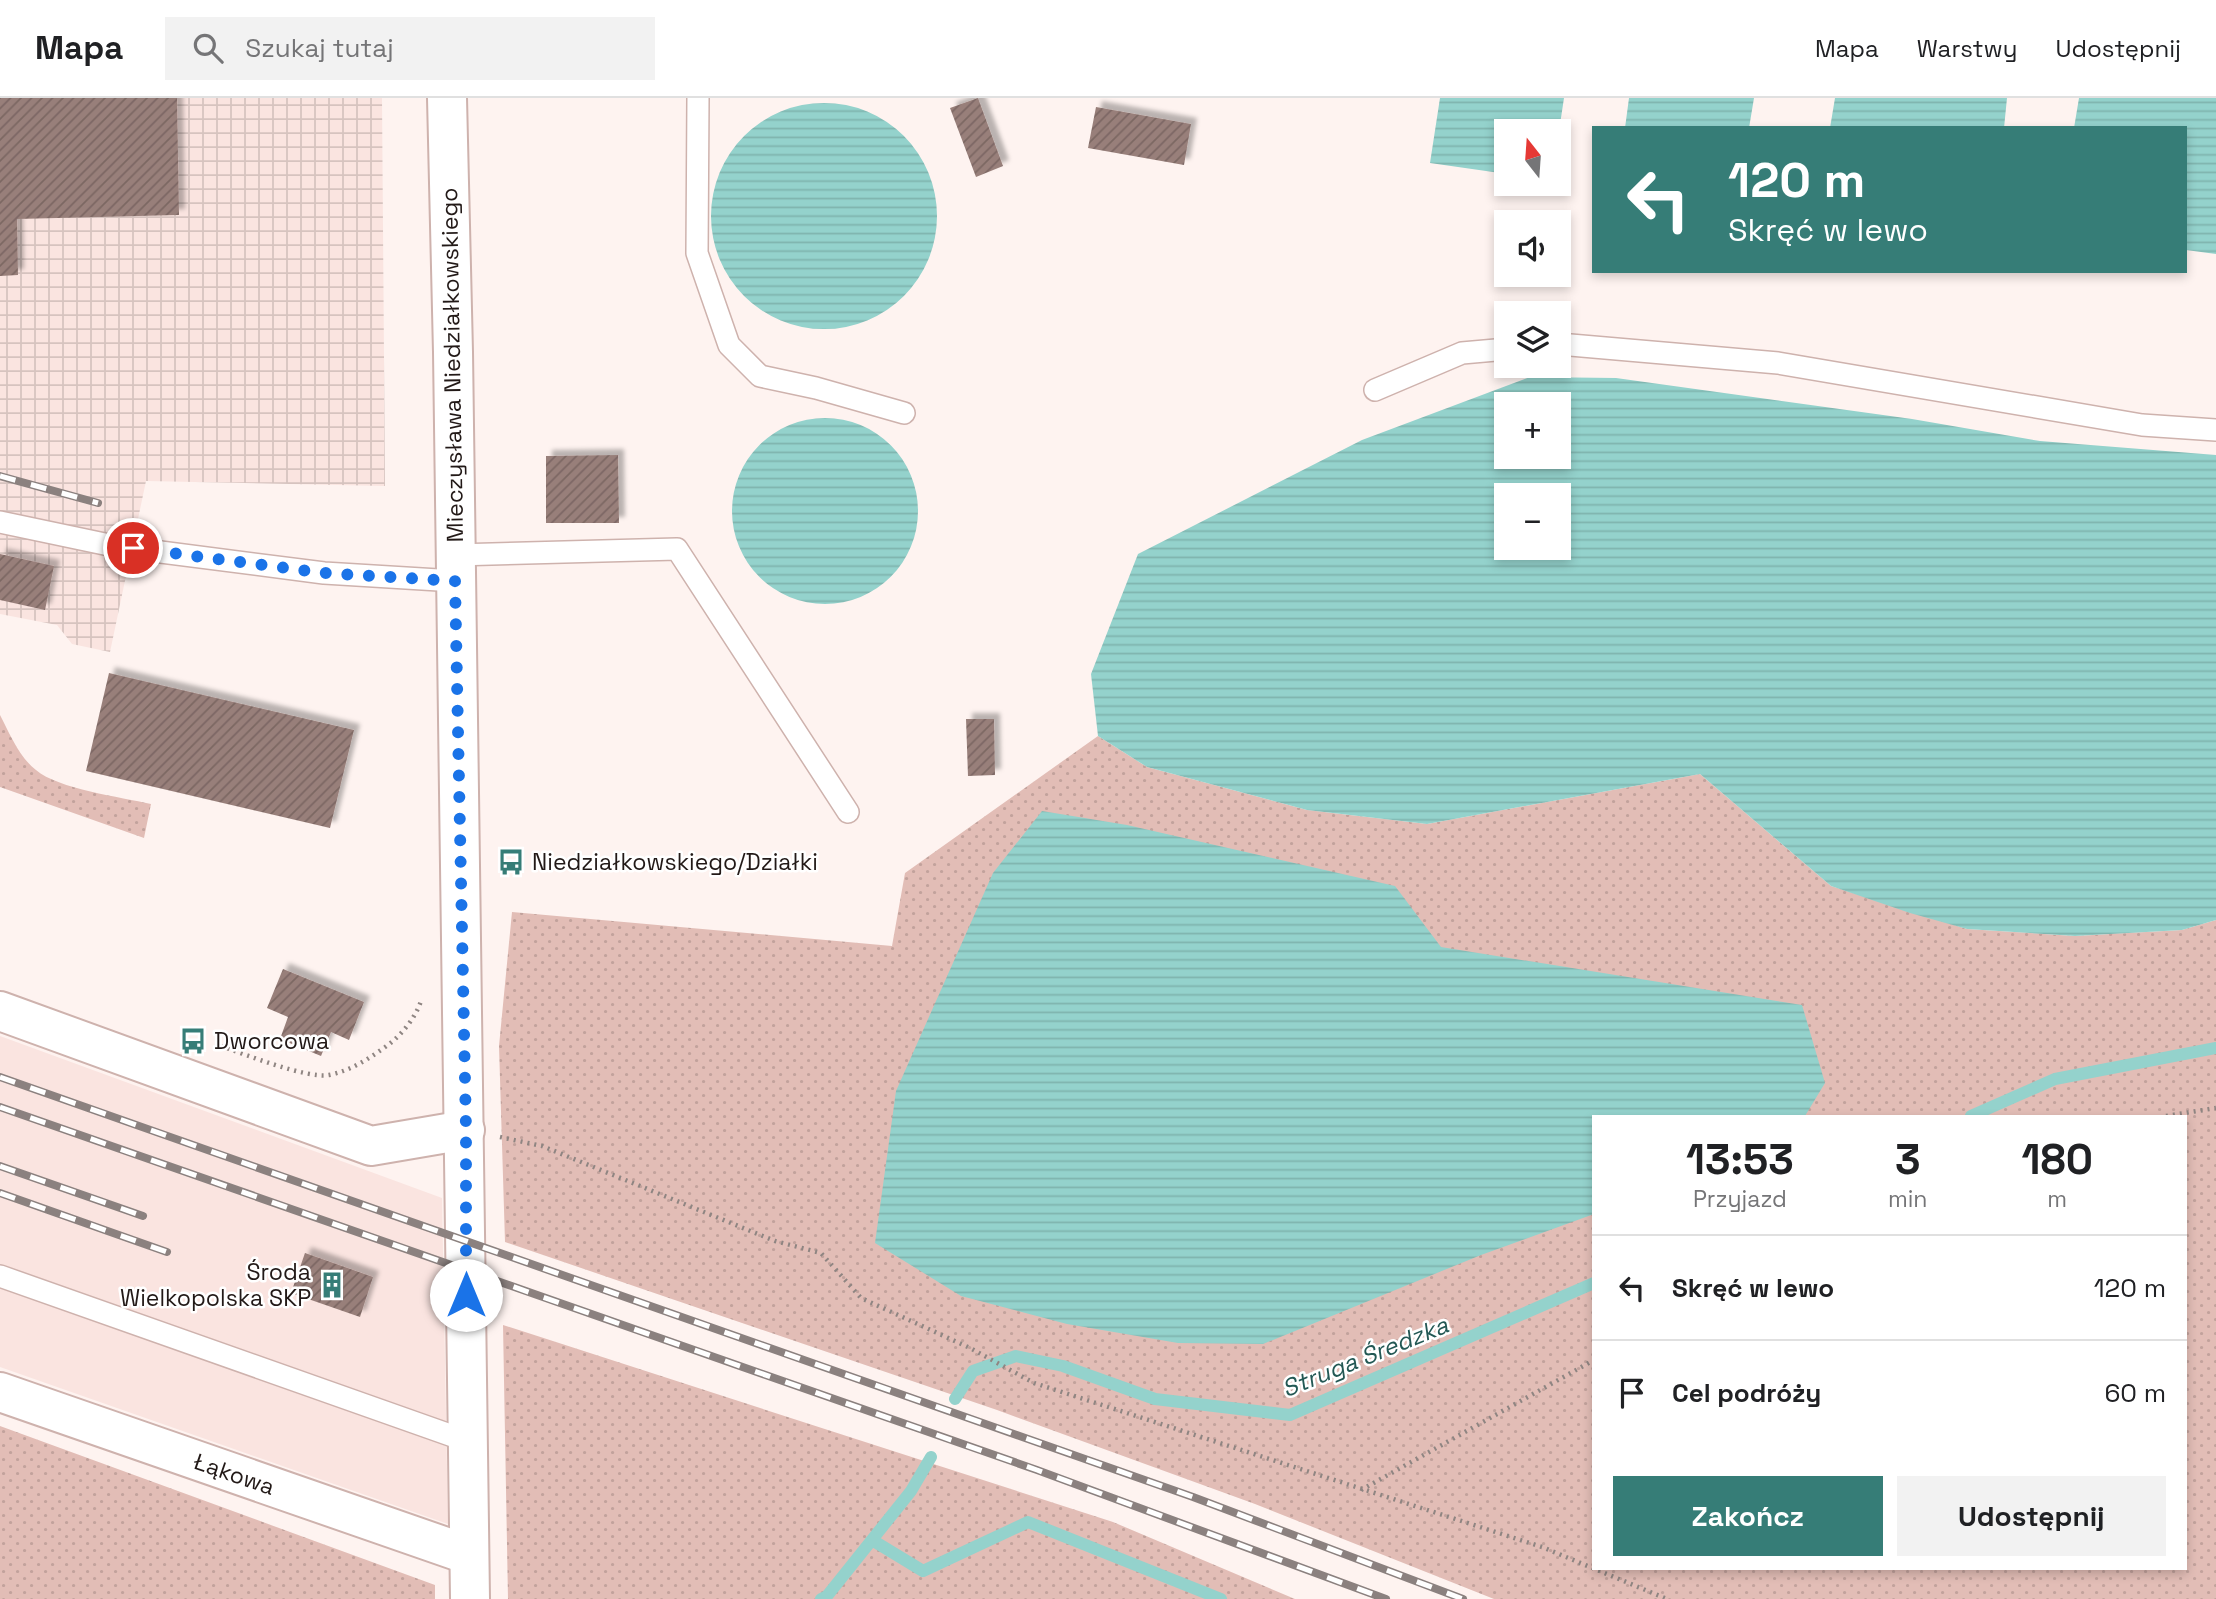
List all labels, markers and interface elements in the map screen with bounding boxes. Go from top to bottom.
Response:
search box [165,17,655,80]
text: Mapa [35,27,123,69]
icon: search [189,29,227,67]
text: Szukaj tutaj [245,31,394,65]
text: Mapa [1815,33,1879,64]
text: Warstwy [1917,33,2018,64]
text: Udostępnij [2056,33,2181,64]
north arrow [1494,119,1572,196]
map controls [1494,119,1571,560]
text: 120 m [1728,149,1865,211]
icon: left [1613,154,1704,245]
street label: Mieczysława Niedziałkowskiego [434,187,470,543]
button: sound [1494,210,1571,287]
text: Skręć w lewo [1728,210,1928,250]
button: layers [1494,301,1571,378]
button: + [1494,392,1571,469]
button: − [1494,483,1571,560]
pin [103,518,163,578]
icon: arrive [114,529,152,567]
bus stop icon: Niedziałkowskiego/Działki [496,847,526,877]
place label: Niedziałkowskiego/Działki [532,847,818,877]
bus stop icon: Dworcowa [178,1026,208,1056]
place label: Dworcowa [214,1026,329,1056]
text: 13:53 [1686,1133,1794,1186]
text: 3 [1895,1133,1920,1186]
text: 180 [2021,1133,2093,1186]
text: Przyjazd [1693,1184,1787,1214]
text: min [1888,1184,1927,1214]
text: m [2047,1184,2067,1214]
place label: Środa Wielkopolska SKP [120,1257,311,1313]
position arrow [429,1258,503,1332]
icon: left [1613,1269,1651,1307]
building icon: Środa Wielkopolska SKP [317,1270,347,1300]
text: Skręć w lewo [1672,1271,1834,1305]
text: 120 m [2094,1271,2166,1305]
water label: Struga Średzka [1277,1309,1453,1404]
icon: arrive [1613,1374,1651,1412]
text: Cel podróży [1672,1376,1821,1410]
text: 60 m [2104,1376,2166,1410]
street label: Łąkowa [189,1446,279,1502]
button: Zakończ [1613,1476,1883,1556]
button: Udostępnij [1897,1476,2166,1556]

